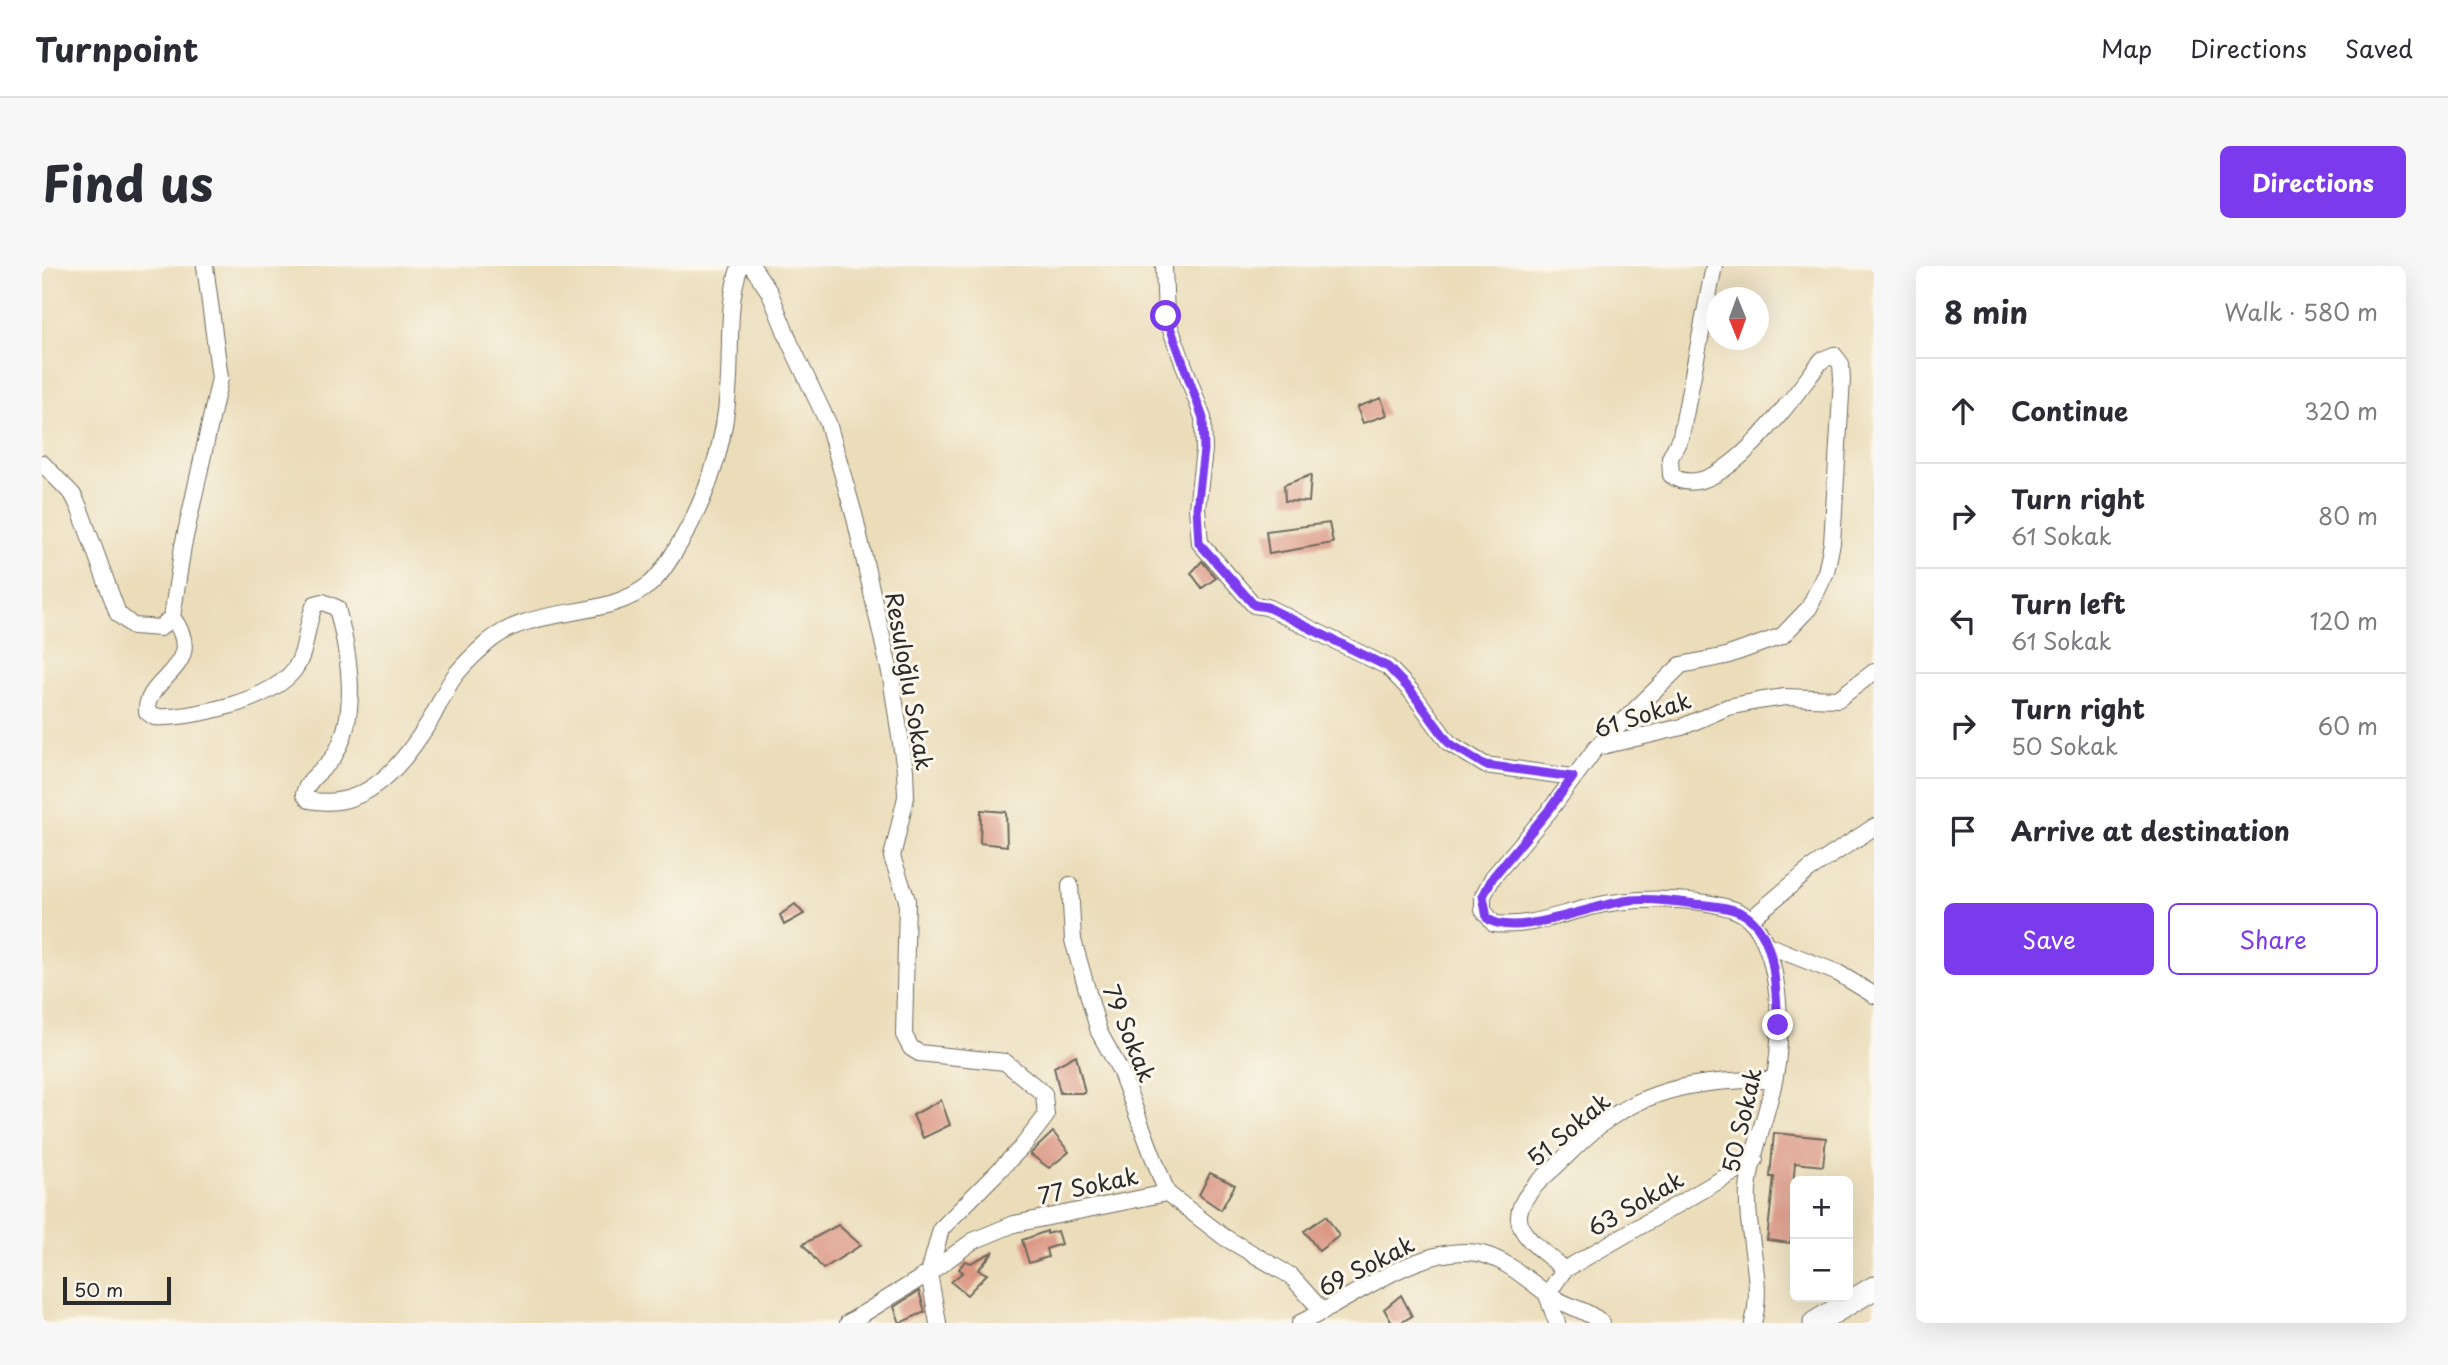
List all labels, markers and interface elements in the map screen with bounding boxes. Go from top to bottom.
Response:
text: Turnpoint [35,23,199,73]
text: Map [2101,30,2152,66]
text: Directions [2190,30,2307,66]
text: Saved [2345,30,2413,66]
text: Find us [42,145,213,219]
button: Directions [2220,146,2406,218]
north arrow [1706,287,1769,350]
text: 8 min [1944,289,2028,334]
text: Walk · 580 m [2224,294,2378,329]
route start [1150,300,1181,331]
text: Continue [2011,391,2128,430]
icon: ahead [1944,392,1982,430]
text: 320 m [2304,393,2378,428]
text: Turn right [2011,479,2145,518]
icon: right [1944,497,1982,535]
text: 80 m [2318,498,2378,533]
text: 61 Sokak [2011,518,2112,553]
text: Turn left [2011,584,2126,623]
street label: Resuloğlu Sokak [877,589,943,773]
icon: left [1944,602,1982,640]
text: 120 m [2310,603,2378,638]
text: 61 Sokak [2011,623,2112,658]
street label: 61 Sokak [1589,682,1695,746]
text: Turn right [2011,689,2145,728]
icon: right [1944,707,1982,745]
text: 60 m [2318,708,2378,743]
text: 50 Sokak [2011,728,2118,763]
text: Arrive at destination [2011,811,2290,850]
icon: arrive [1944,812,1982,850]
button: Save [1944,903,2154,975]
button: Share [2168,903,2378,975]
street label: 79 Sokak [1095,979,1165,1087]
route end [1762,1009,1793,1040]
street label: 50 Sokak [1712,1064,1770,1176]
street label: 51 Sokak [1519,1084,1617,1174]
street label: 77 Sokak [1035,1157,1141,1213]
street label: 63 Sokak [1580,1161,1690,1245]
map controls [1790,1176,1853,1302]
button: + [1790,1176,1853,1239]
street label: 69 Sokak [1312,1226,1420,1304]
button: − [1790,1239,1853,1302]
scale bar [63,1274,172,1306]
text: 50 m [74,1275,123,1303]

